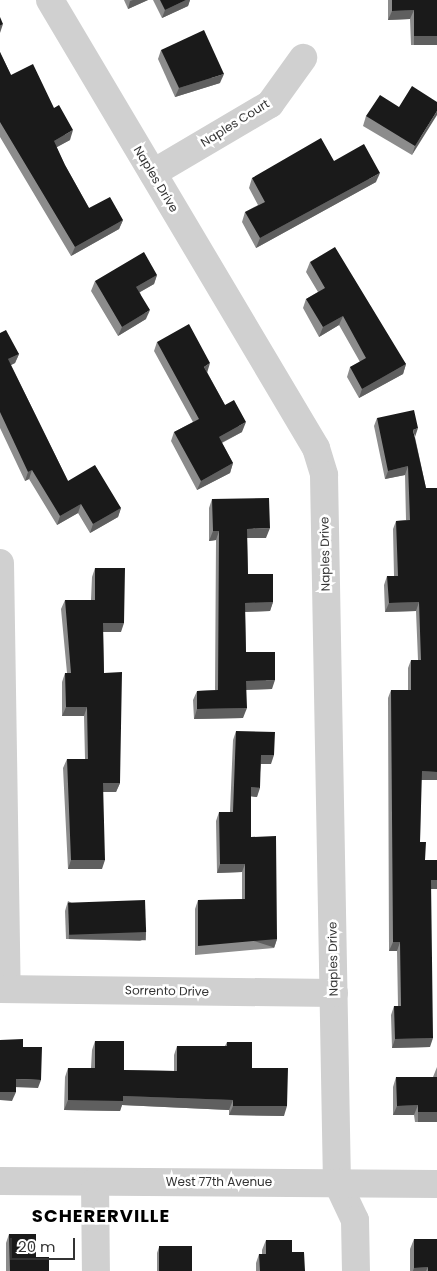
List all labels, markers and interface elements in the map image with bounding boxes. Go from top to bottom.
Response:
street label: Naples Court [198,96,272,150]
street label: Naples Drive [131,143,181,215]
street label: Naples Drive [317,517,333,591]
street label: Naples Drive [325,922,341,996]
street label: Sorrento Drive [125,983,209,999]
street label: West 77th Avenue [166,1175,272,1189]
district label: SCHERERVILLE [30,1205,172,1227]
scale bar [12,1228,78,1260]
text: 20 m [18,1236,56,1257]

